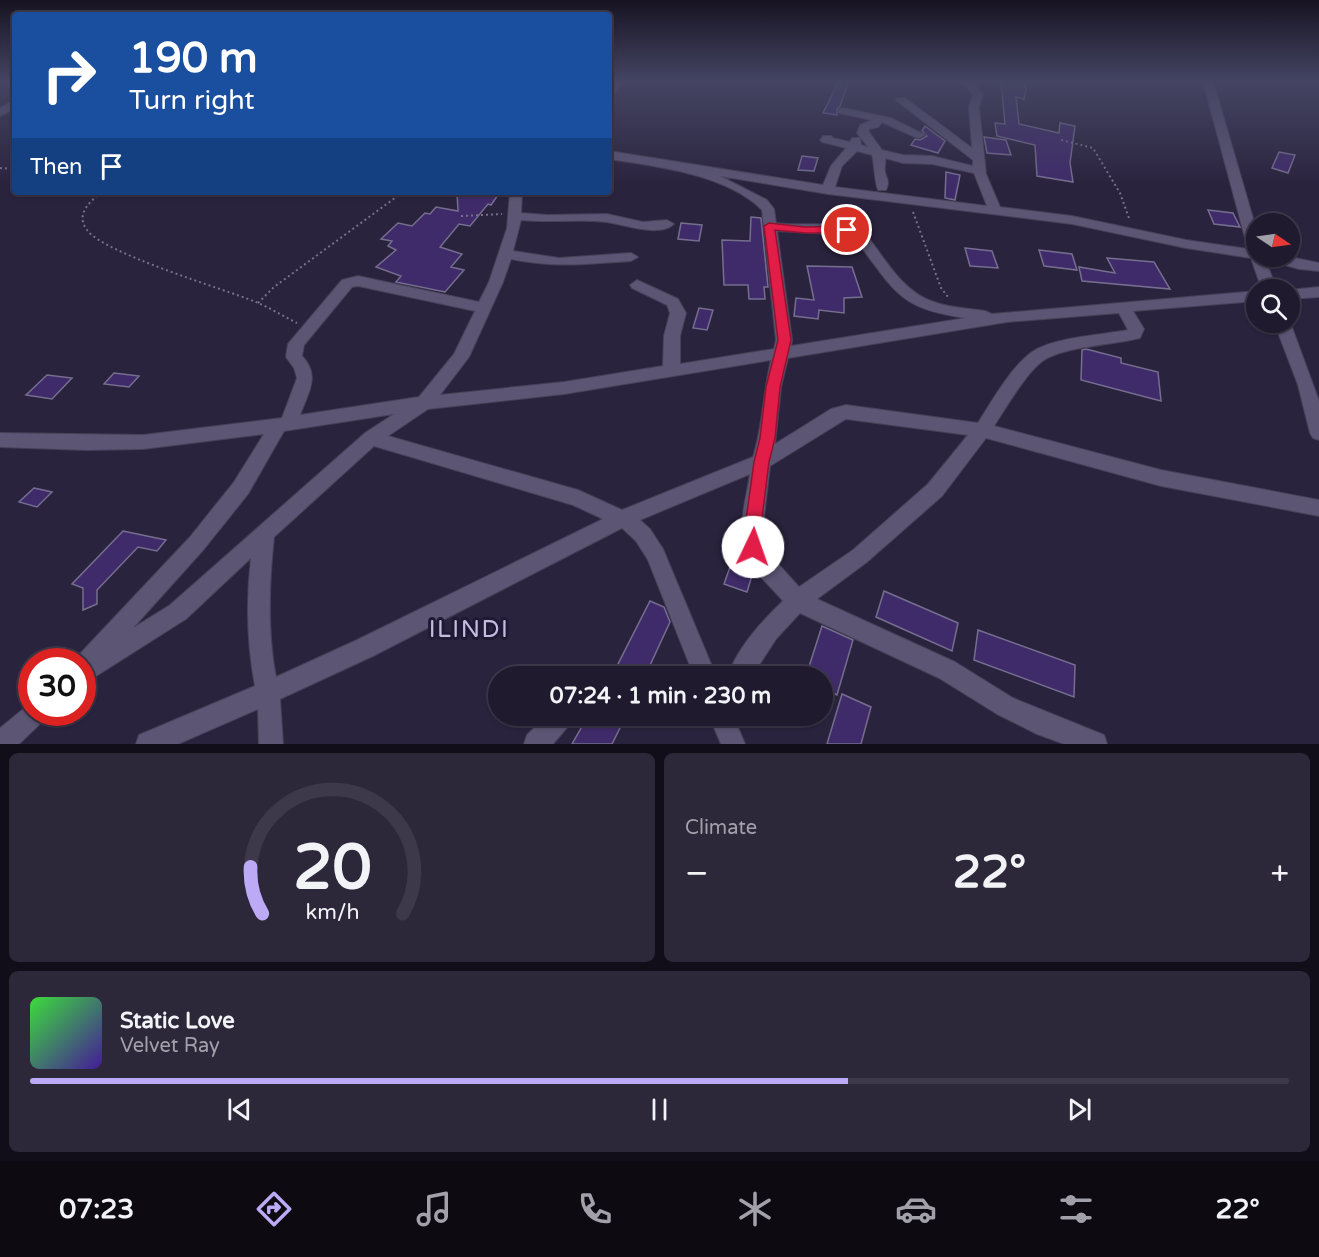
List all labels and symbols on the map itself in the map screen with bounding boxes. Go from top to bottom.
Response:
pin [821,204,872,255]
north arrow [1246,213,1300,267]
position arrow [721,515,785,579]
district label: ILINDI [429,615,509,644]
speed limit sign: 30 [18,648,96,726]

